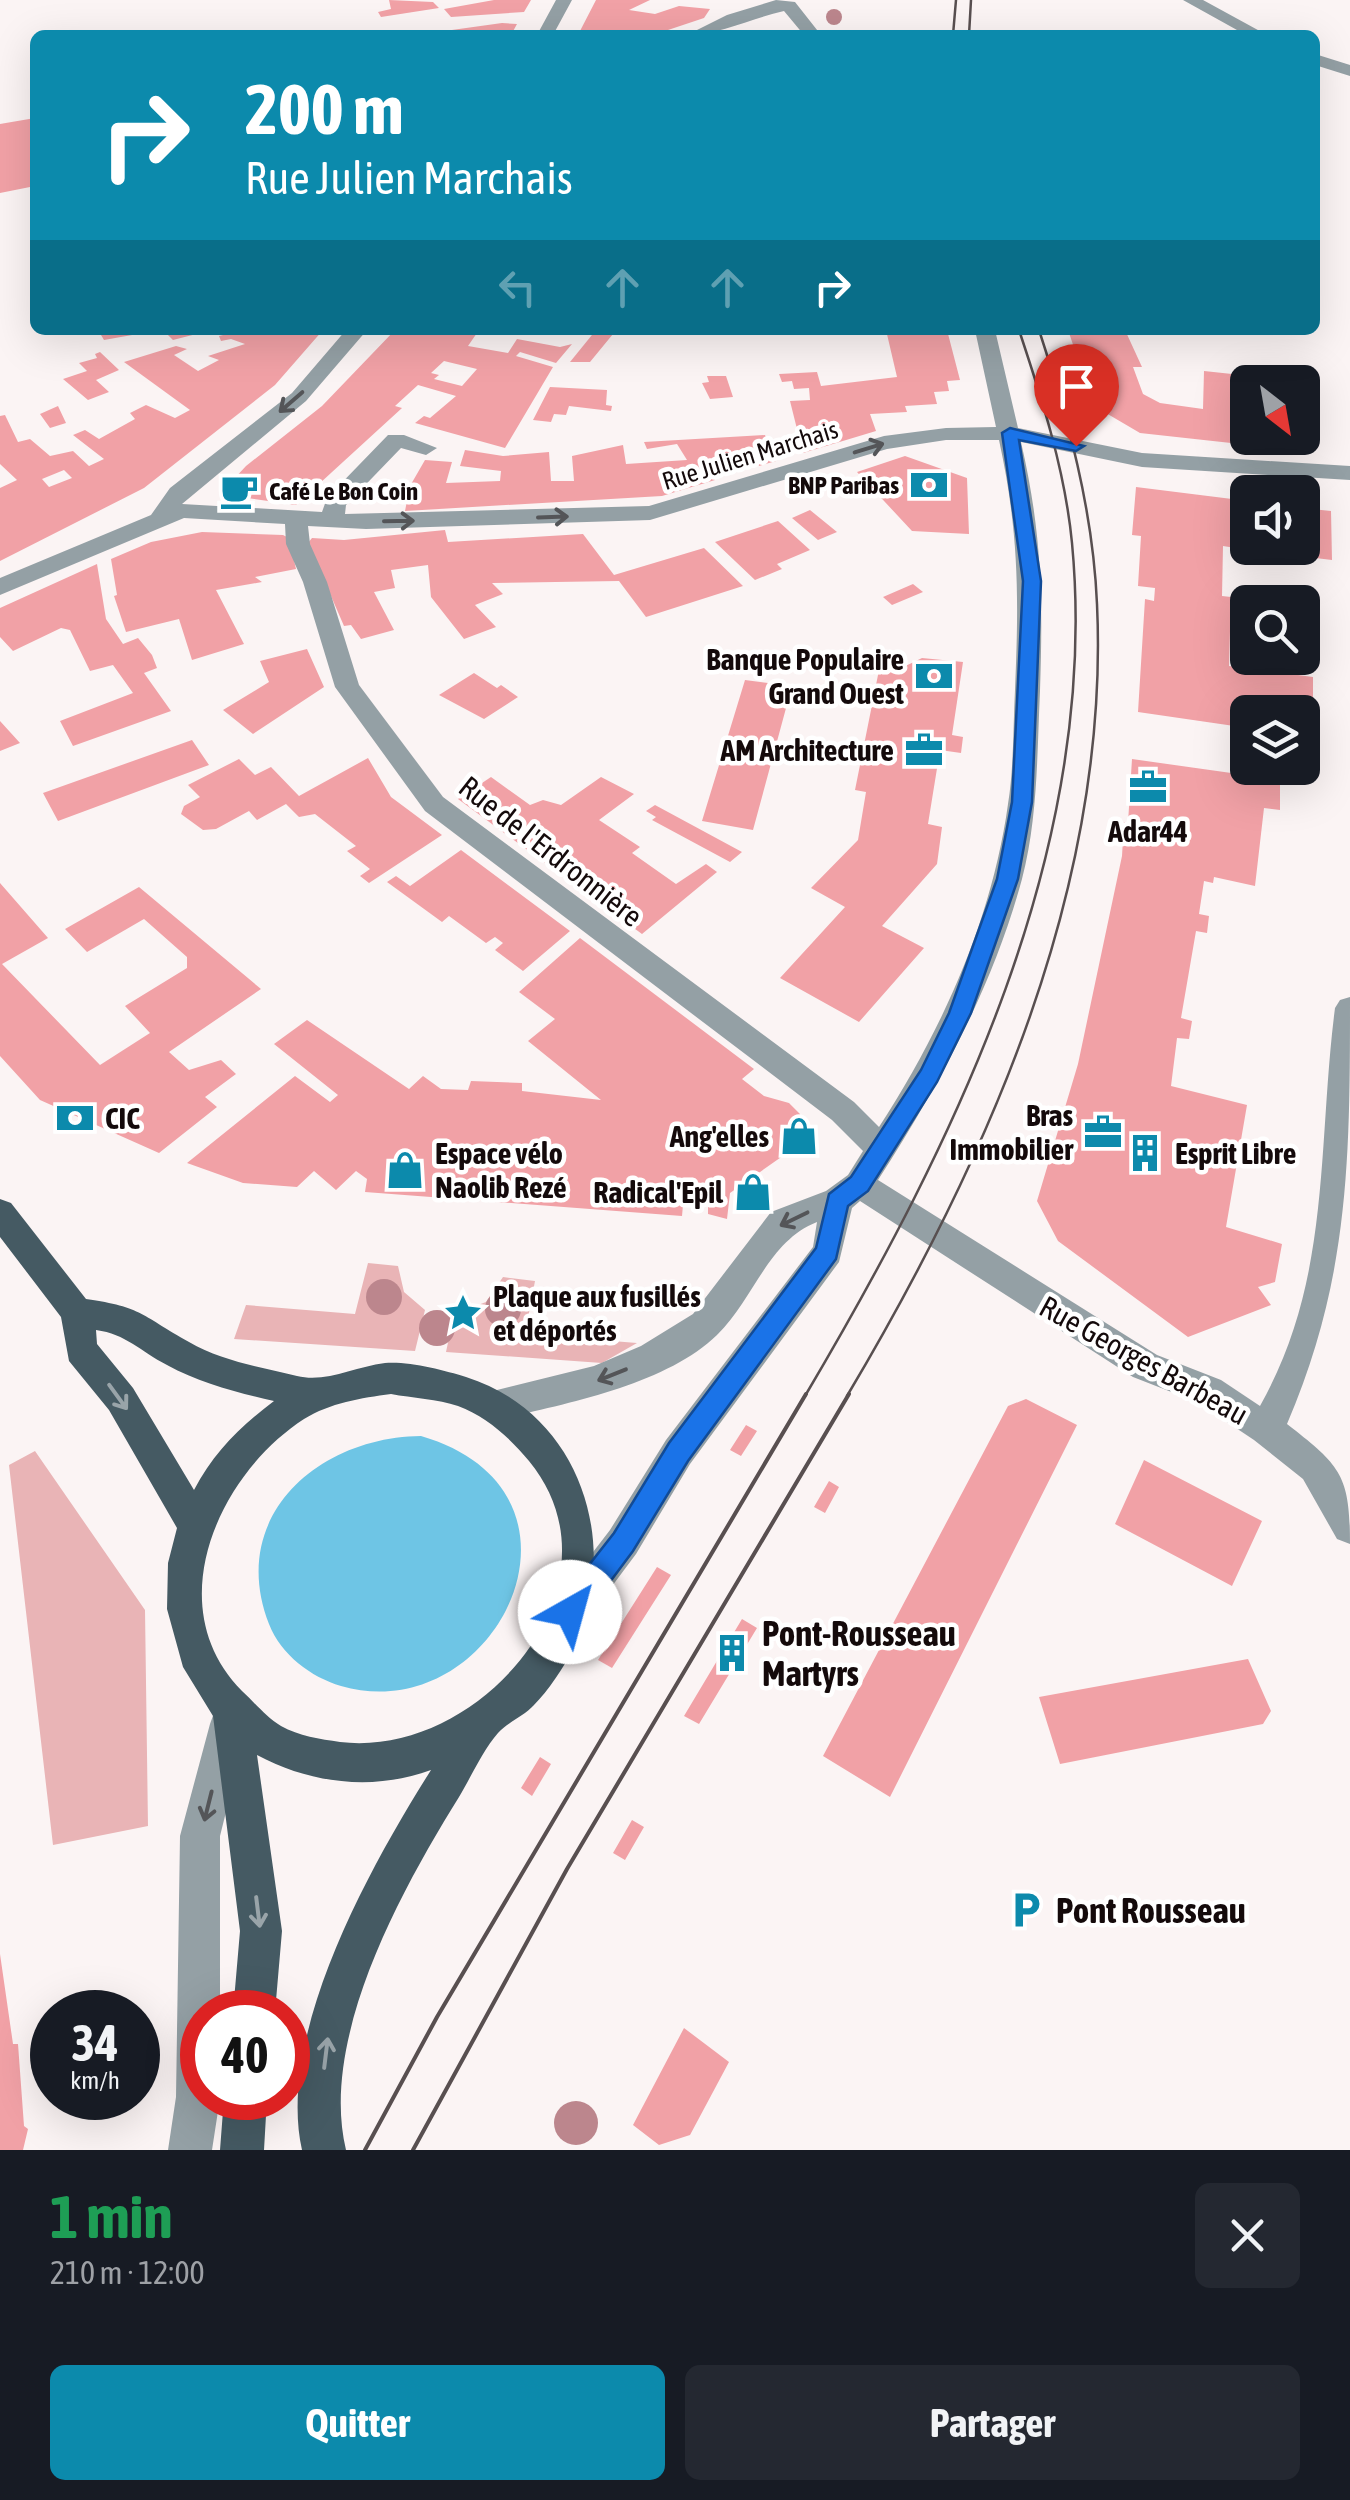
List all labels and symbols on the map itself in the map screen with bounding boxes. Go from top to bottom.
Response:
pin [1034,344,1119,447]
north arrow [1230,365,1320,455]
one-way arrow [279,390,304,413]
street label: Rue Julien Marchais [659,415,841,495]
one-way arrow [852,438,884,456]
bank icon: BNP Paribas [908,464,950,506]
cafe icon: Café Le Bon Coin [218,470,260,512]
place label: BNP Paribas [788,471,899,499]
place label: Café Le Bon Coin [269,477,418,505]
one-way arrow [537,507,569,526]
one-way arrow [382,512,414,531]
place label: Banque Populaire Grand Ouest [706,642,904,710]
bank icon: Banque Populaire Grand Ouest [913,655,955,697]
office icon: AM Architecture [903,729,945,771]
place label: AM Architecture [719,733,894,767]
office icon: Adar44 [1127,766,1169,808]
street label: Rue de l'Erdronnière [453,769,649,933]
place label: Adar44 [1107,814,1188,848]
bank icon: CIC [54,1097,96,1139]
place label: Bras Immobilier [950,1098,1074,1166]
place label: CIC [105,1101,140,1135]
office icon: Bras Immobilier [1082,1111,1124,1153]
shop icon: Ang'elles [778,1115,820,1157]
place label: Ang'elles [669,1119,769,1153]
building icon: Esprit Libre [1124,1132,1166,1174]
place label: Espace vélo Naolib Rezé [435,1136,567,1204]
place label: Esprit Libre [1175,1136,1296,1170]
shop icon: Espace vélo Naolib Rezé [384,1149,426,1191]
shop icon: Radical'Epil [732,1171,774,1213]
place label: Radical'Epil [593,1175,724,1209]
one-way arrow [779,1210,809,1229]
place label: Plaque aux fusillés et déportés [493,1279,701,1347]
street label: Rue Georges Barbeau [1034,1289,1254,1431]
place icon: Plaque aux fusillés et déportés [442,1292,484,1334]
one-way arrow [597,1367,627,1385]
one-way arrow [107,1382,128,1410]
position arrow [518,1560,622,1664]
place label: Pont-Rousseau Martyrs [762,1613,956,1693]
building icon: Pont-Rousseau Martyrs [711,1632,753,1674]
one-way arrow [198,1789,216,1821]
parking icon: Pont Rousseau [1005,1889,1047,1931]
place label: Pont Rousseau [1056,1890,1246,1930]
one-way arrow [250,1896,268,1928]
speed limit sign: 40 [180,1990,310,2120]
one-way arrow [317,2038,336,2070]

